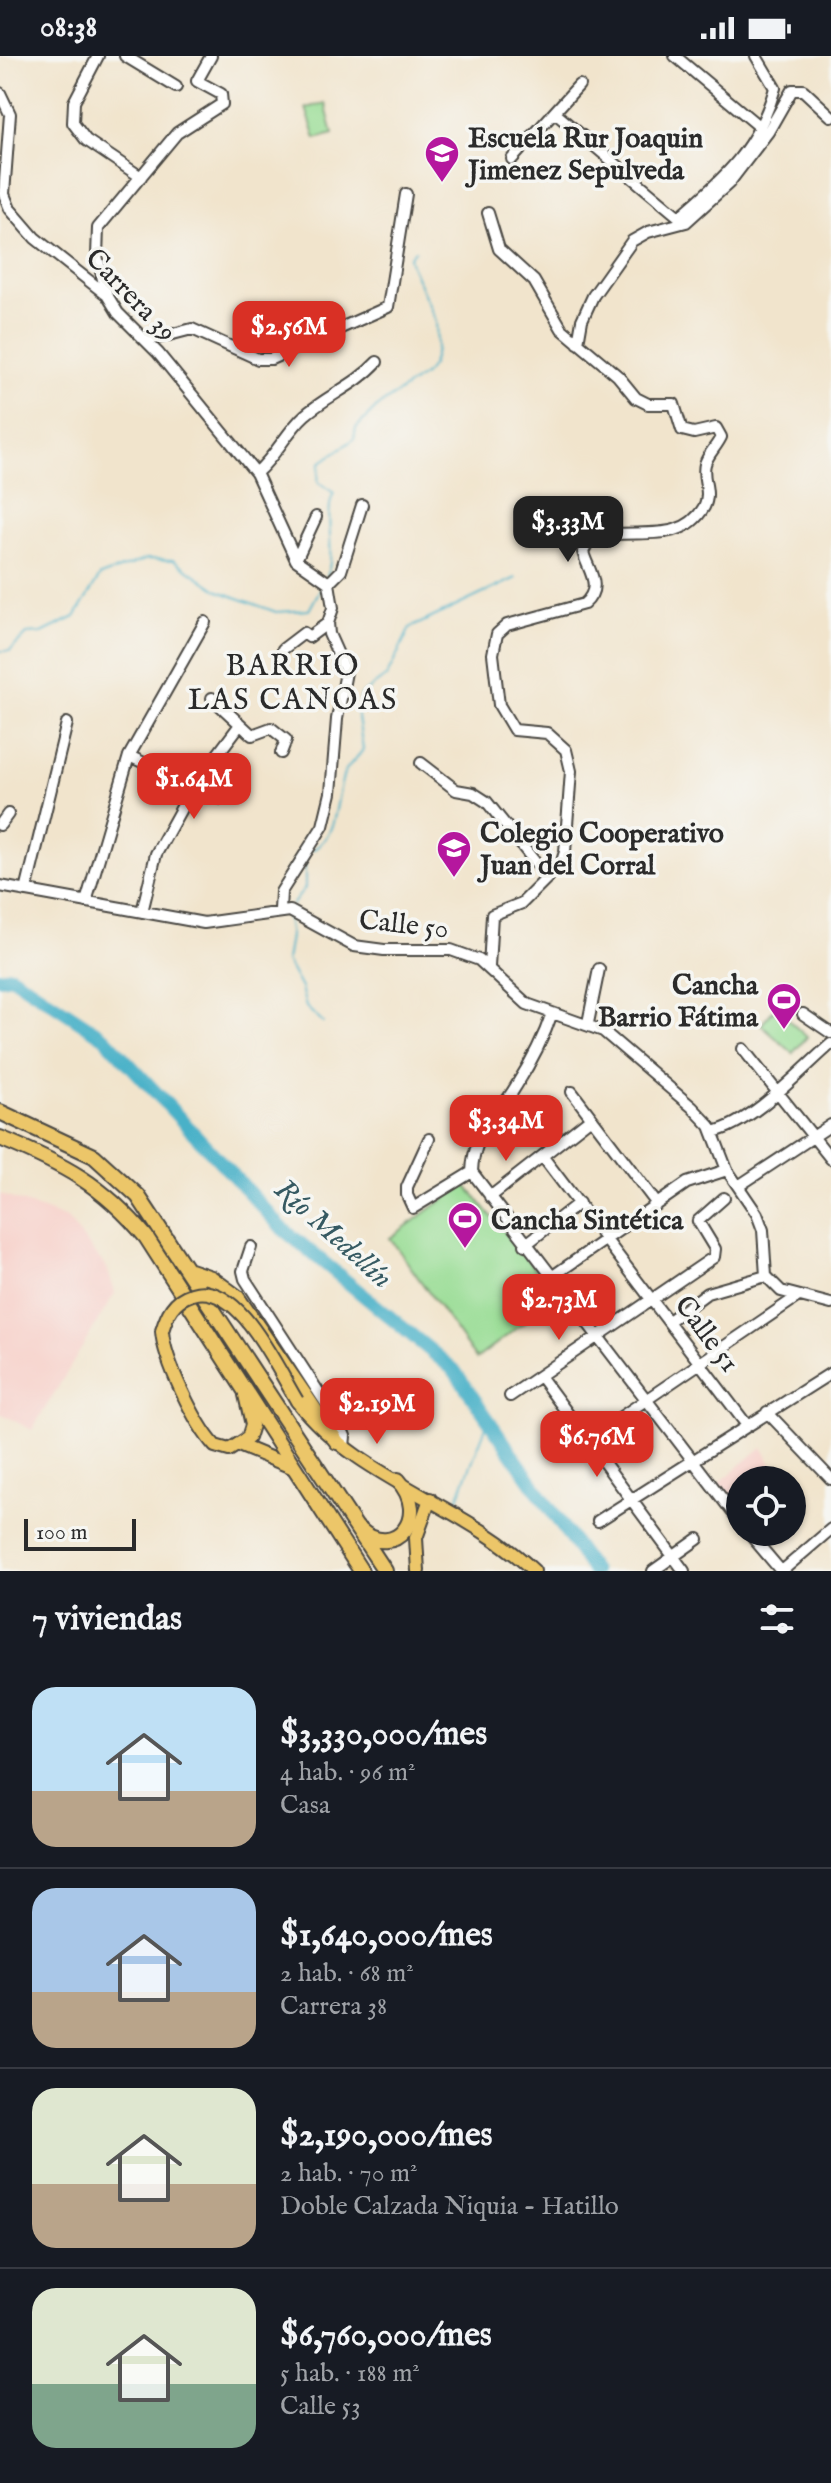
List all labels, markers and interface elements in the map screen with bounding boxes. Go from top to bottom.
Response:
text: 08:38 [40,9,97,47]
place label: Escuela Rur Joaquin Jimenez Sepulveda [464,122,703,189]
school or university icon: Escuela Rur Joaquin Jimenez Sepulveda [423,134,461,184]
street label: Carrera 39 [77,242,183,350]
pin: $2.56M [224,301,354,369]
text: $2.56M [251,310,327,343]
pin: $3.33M [503,496,633,564]
text: $3.33M [531,505,605,538]
district label: BARRIO LAS CANOAS [188,648,398,720]
pin: $1.64M [129,753,259,821]
text: $1.64M [155,762,233,795]
place label: Colegio Cooperativo Juan del Corral [476,817,724,884]
school or university icon: Colegio Cooperativo Juan del Corral [435,829,473,879]
street label: Calle 50 [357,903,450,948]
place label: Cancha Barrio Fátima [598,969,759,1036]
sports icon: Cancha Barrio Fátima [765,981,803,1031]
pin: $3.34M [441,1095,571,1163]
text: $3.34M [468,1104,544,1137]
water label: Río Medellín [266,1171,400,1298]
sports icon: Cancha Sintética [446,1200,484,1250]
place label: Cancha Sintética [491,1204,684,1239]
pin: $2.73M [494,1274,624,1342]
text: $2.73M [520,1283,598,1316]
street label: Calle 51 [666,1289,746,1380]
pin: $2.19M [312,1378,442,1446]
text: $2.19M [338,1387,416,1420]
pin: $6.76M [532,1411,662,1479]
text: $6.76M [558,1420,636,1453]
map controls [726,1466,806,1546]
button: locate [726,1466,806,1546]
scale bar [24,1515,136,1551]
text: 100 m [36,1519,88,1547]
icon: filters [755,1597,799,1641]
text: 7 viviendas [32,1598,182,1641]
text: $3,330,000/mes [280,1713,487,1756]
icon: home [96,1719,192,1815]
text: 4 hab. · 96 m² [280,1756,415,1789]
text: Casa [280,1789,330,1822]
text: $1,640,000/mes [280,1914,493,1957]
icon: home [96,1920,192,2016]
text: 2 hab. · 68 m² [280,1957,414,1990]
text: Carrera 38 [280,1990,387,2023]
text: $2,190,000/mes [280,2114,492,2157]
icon: home [96,2120,192,2216]
text: 2 hab. · 70 m² [280,2157,417,2190]
text: Doble Calzada Niquia - Hatillo [280,2190,619,2223]
text: $6,760,000/mes [280,2314,492,2357]
icon: home [96,2320,192,2416]
text: 5 hab. · 188 m² [280,2357,420,2390]
text: Calle 53 [280,2390,361,2423]

